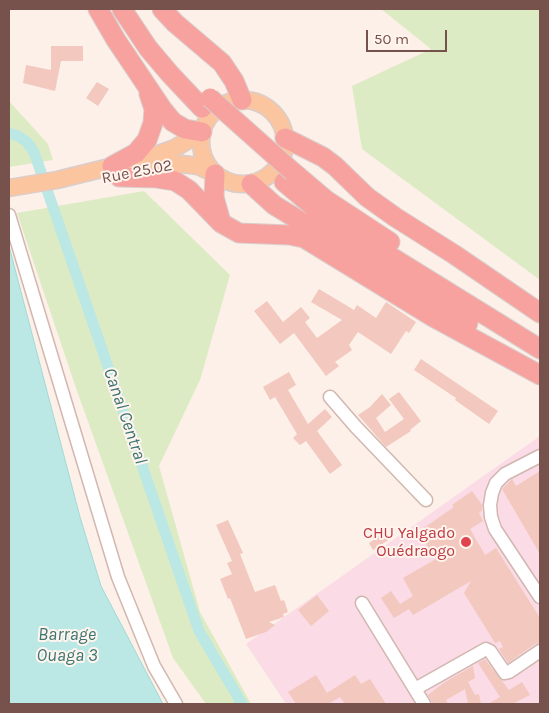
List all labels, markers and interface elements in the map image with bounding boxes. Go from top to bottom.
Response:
scale bar [369,20,450,52]
text: 50 m [374,30,409,48]
street label: Rue 25.02 [100,156,174,188]
water label: Canal Central [98,365,152,467]
place label: CHU Yalgado Ouédraogo [363,523,455,561]
marker: CHU Yalgado Ouédraogo [459,535,473,549]
water label: Barrage Ouaga 3 [37,624,97,666]

